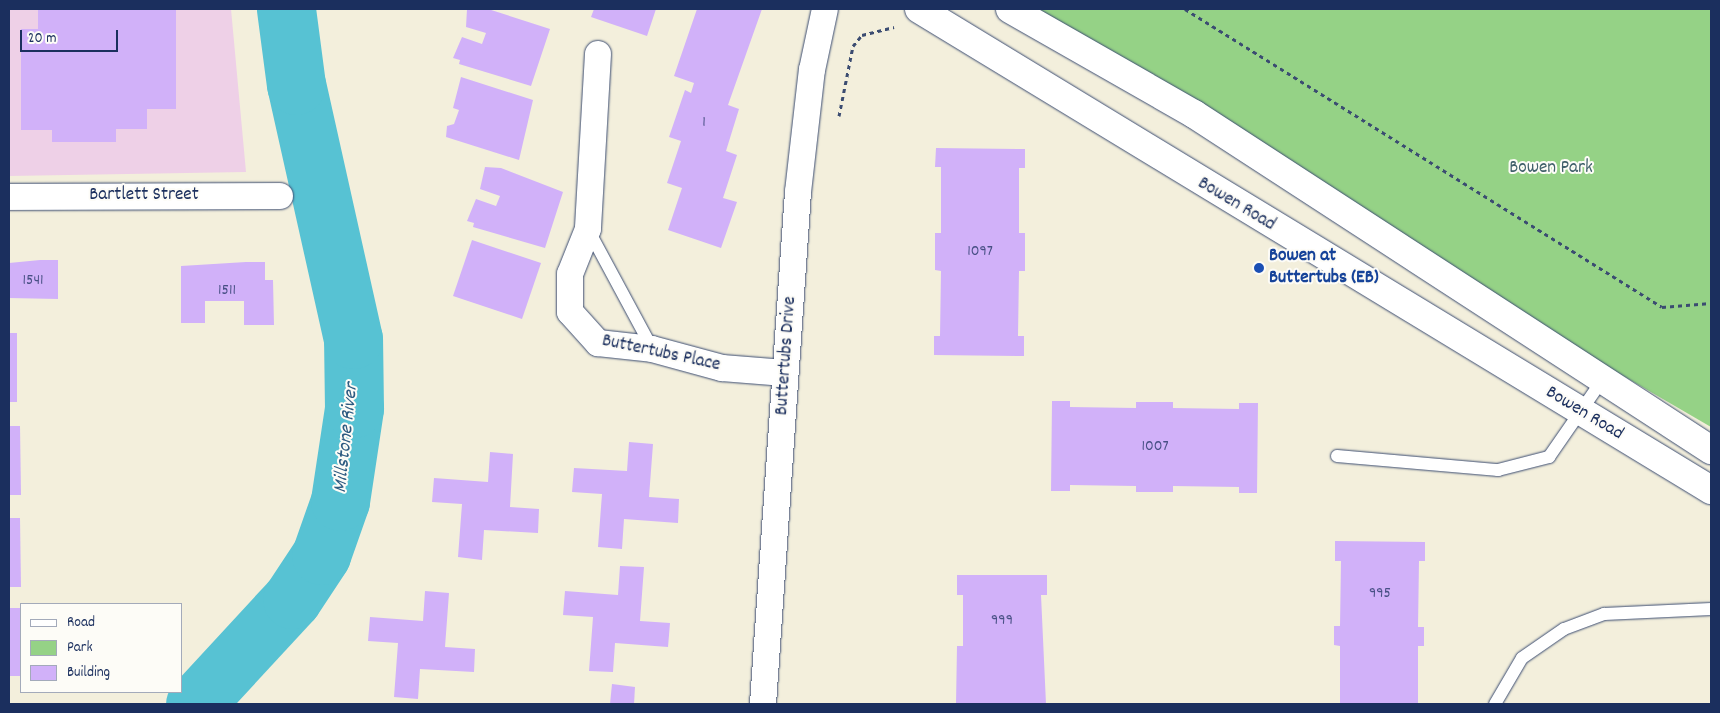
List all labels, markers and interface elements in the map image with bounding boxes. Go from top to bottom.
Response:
scale bar [22,20,120,52]
text: 20 m [28,28,56,50]
house number: 1 [702,113,706,133]
park label: Bowen Park [1509,158,1593,180]
street label: Bowen Road [1193,173,1279,237]
street label: Bartlett Street [89,185,199,207]
house number: 1097 [967,242,993,262]
place label: Bowen at Buttertubs (EB) [1269,246,1379,290]
marker: Bowen at Buttertubs (EB) [1253,262,1265,274]
house number: 1541 [22,271,44,291]
house number: 1511 [218,281,236,301]
street label: Buttertubs Drive [771,296,803,416]
street label: Buttertubs Place [600,330,722,378]
water label: Millstone River [329,382,365,494]
street label: Bowen Road [1541,382,1627,446]
house number: 1007 [1141,437,1169,457]
house number: 995 [1369,584,1391,604]
legend [20,603,182,693]
house number: 999 [991,611,1013,631]
text: Road [67,612,95,634]
text: Park [67,637,93,659]
text: Building [67,662,110,684]

